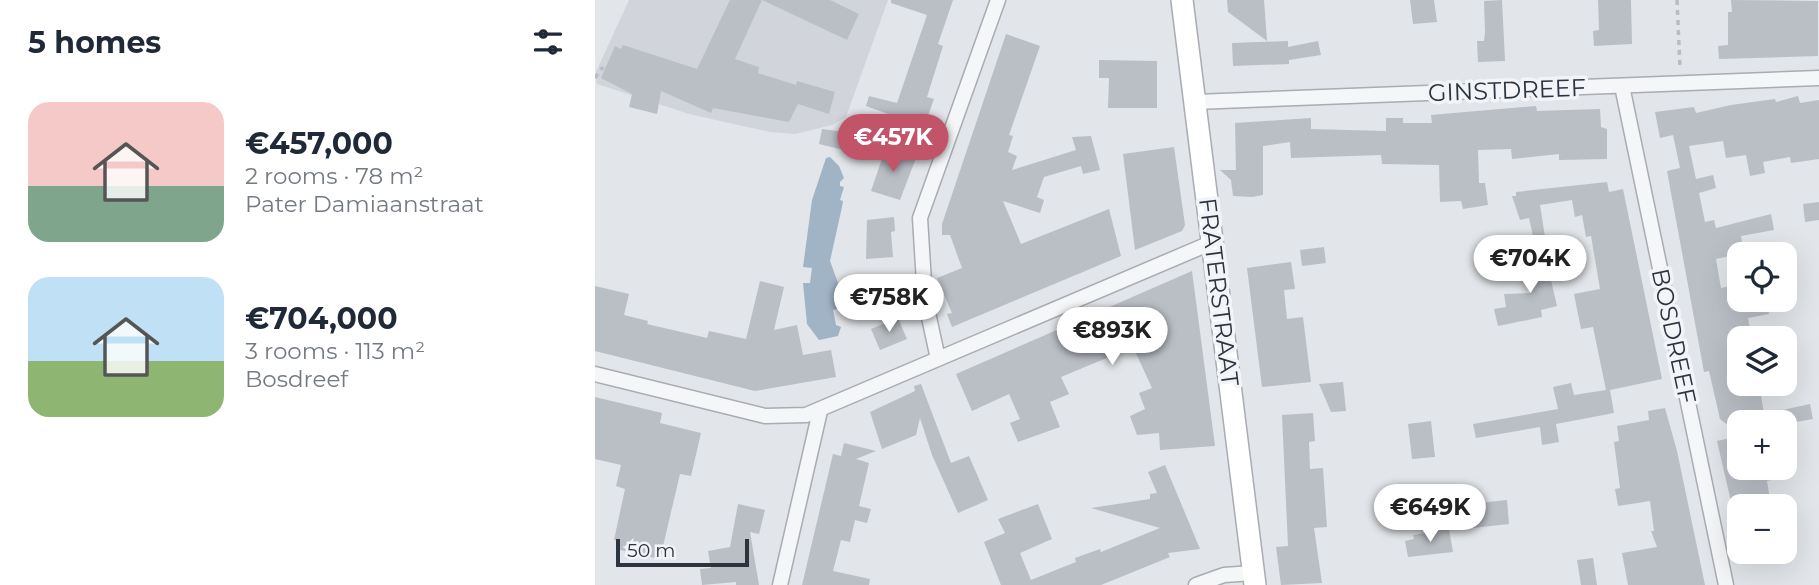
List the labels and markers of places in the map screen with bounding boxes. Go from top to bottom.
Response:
pin: €457K [844,114,942,174]
pin: €704K [1481,236,1579,295]
pin: €758K [840,274,938,334]
pin: €893K [1063,308,1161,367]
pin: €649K [1381,484,1479,544]

